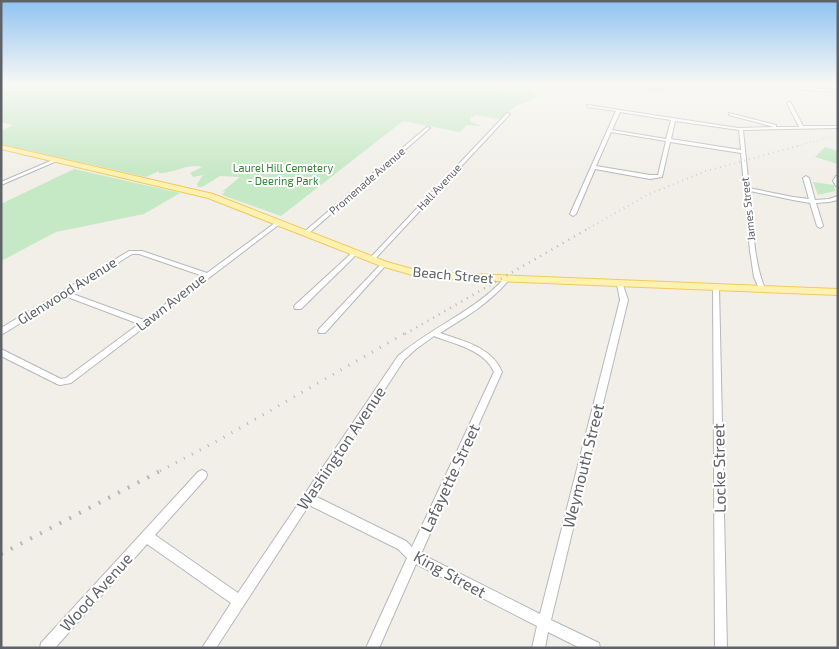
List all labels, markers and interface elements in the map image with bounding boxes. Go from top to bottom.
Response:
street label: Promenade Avenue [326,144,407,217]
park label: Laurel Hill Cemetery - Deering Park [233,161,333,187]
street label: Hall Avenue [414,161,463,213]
street label: James Street [738,177,757,242]
street label: Glenwood Avenue [14,253,119,328]
street label: Beach Street [412,263,494,286]
street label: Lawn Avenue [132,269,209,334]
street label: Washington Avenue [292,382,389,513]
street label: Weymouth Street [558,402,607,530]
street label: Lafayette Street [416,420,483,535]
street label: Locke Street [708,423,729,513]
street label: King Street [411,546,490,601]
street label: Wood Avenue [55,549,136,635]

